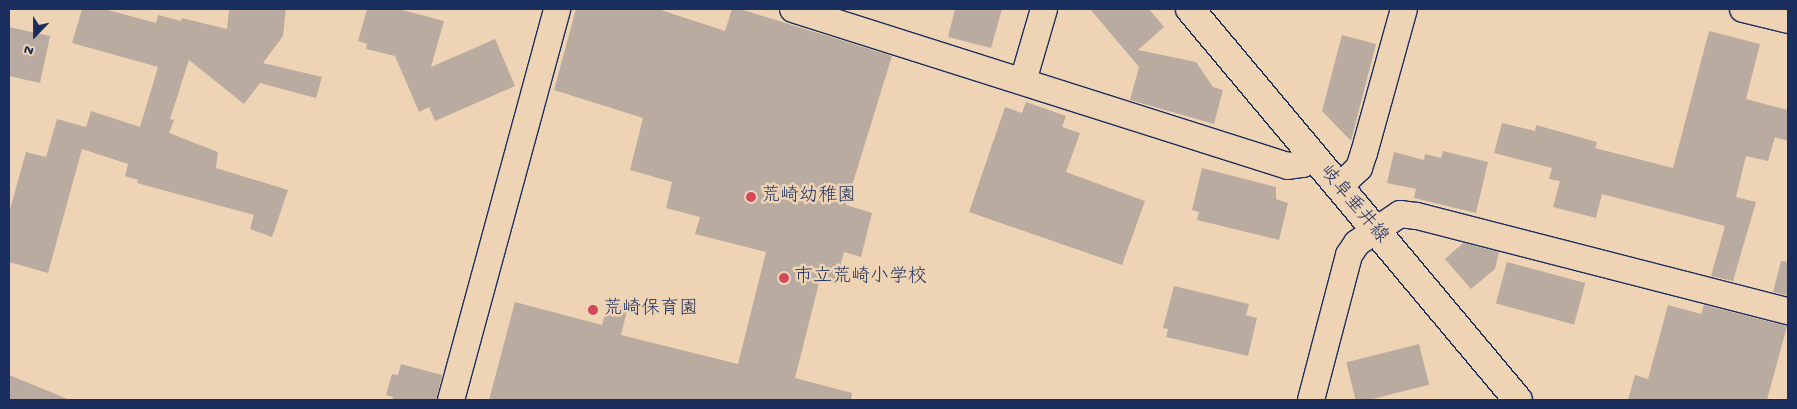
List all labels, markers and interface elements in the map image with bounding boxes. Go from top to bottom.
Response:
north arrow [10,10,60,60]
text: N [22,40,37,59]
street label: 岐阜垂井線 [1314,161,1392,249]
place label: 荒崎幼稚園 [761,186,856,208]
marker: 荒崎幼稚園 [745,191,757,203]
place label: 市立荒崎小学校 [794,267,927,289]
marker: 市立荒崎小学校 [778,272,790,284]
place label: 荒崎保育園 [603,299,698,321]
marker: 荒崎保育園 [587,304,599,316]

